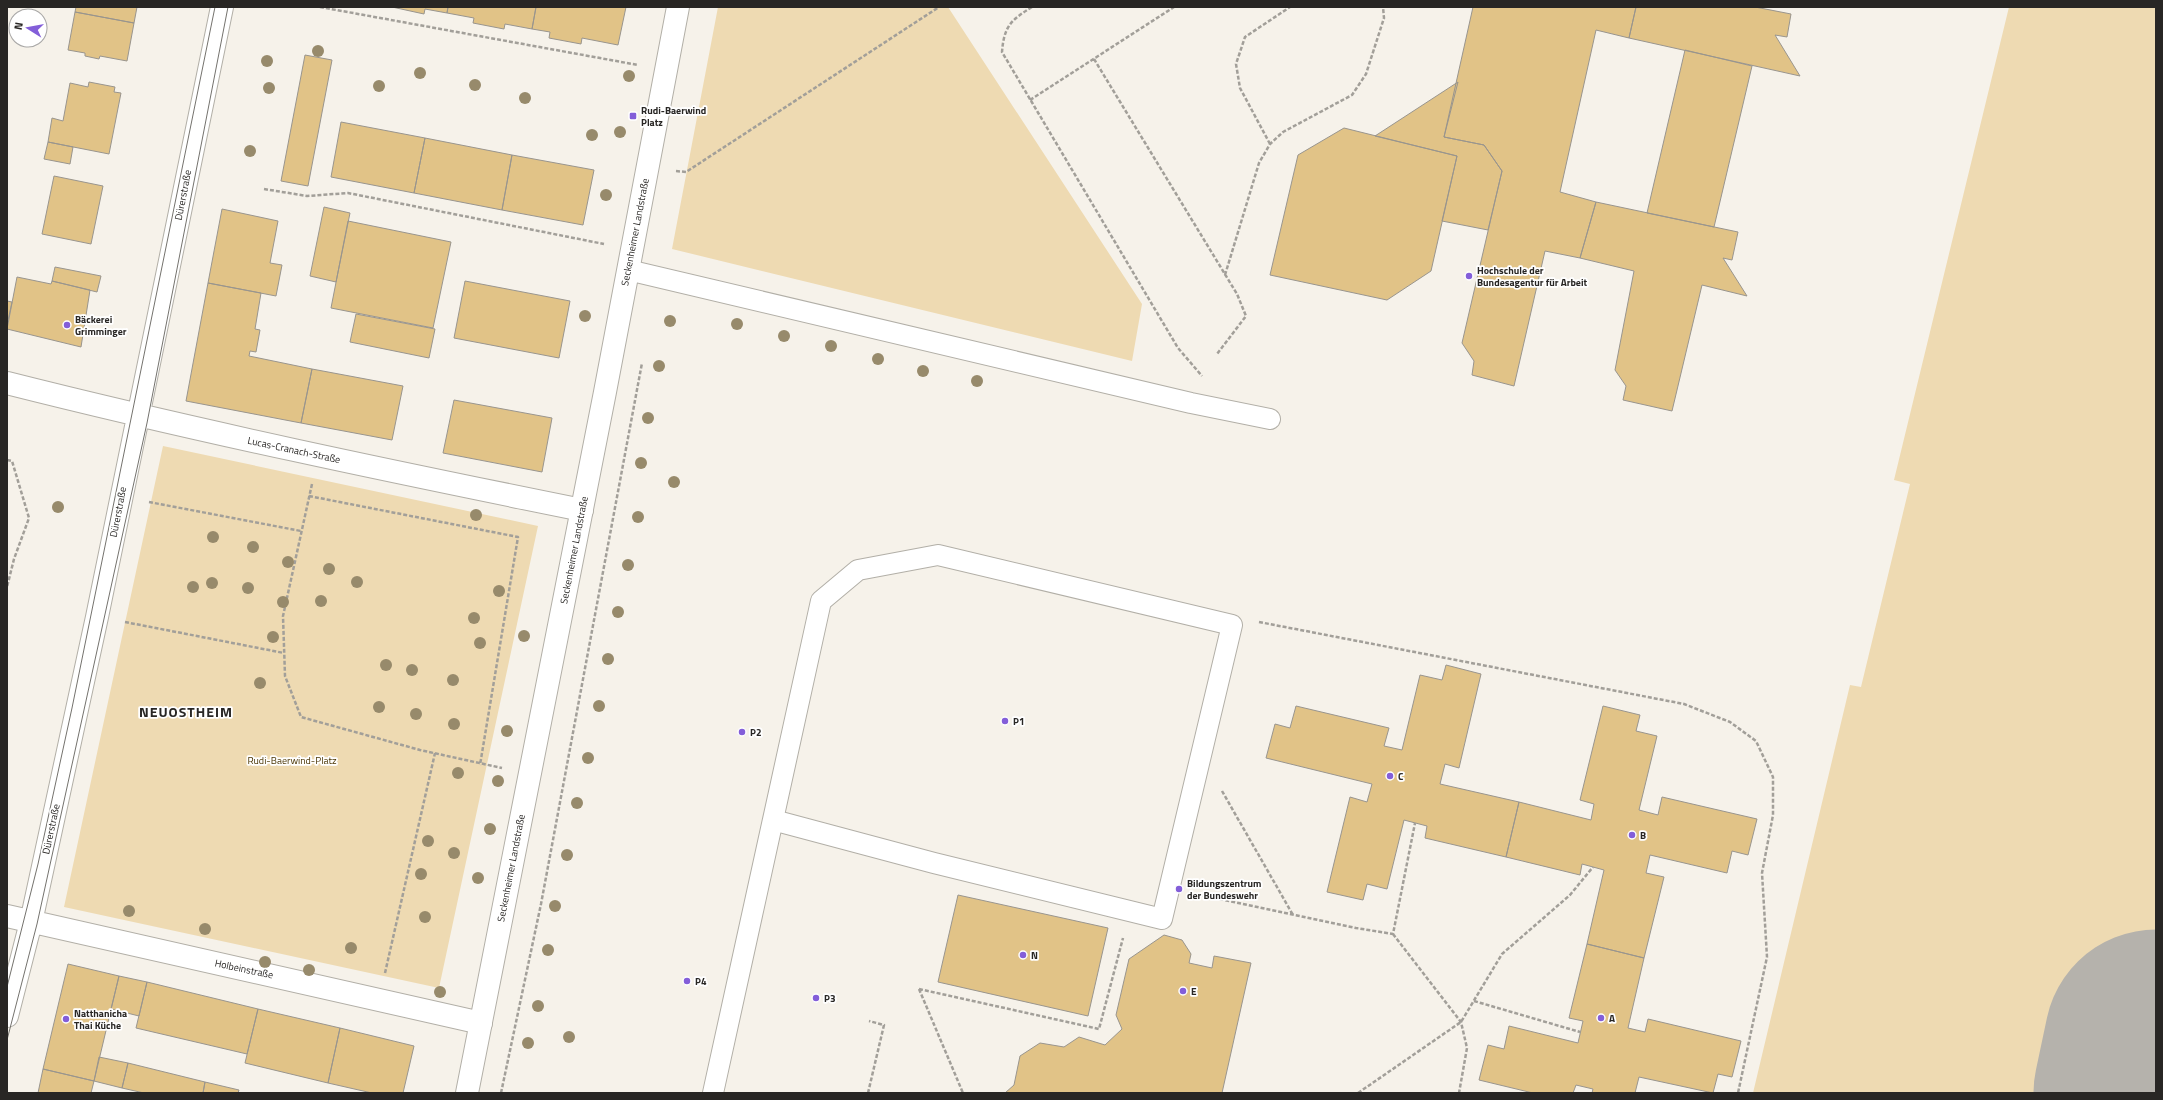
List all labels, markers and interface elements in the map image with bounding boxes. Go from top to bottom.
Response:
north arrow [8,8,48,48]
text: N [10,21,27,31]
place label: Rudi-Baerwind Platz [641,103,706,130]
marker: Rudi-Baerwind Platz [628,111,638,121]
street label: Dürerstraße [171,169,195,221]
street label: Seckenheimer Landstraße [617,177,653,287]
place label: Hochschule der Bundesagentur für Arbeit [1477,263,1588,290]
marker: Hochschule der Bundesagentur für Arbeit [1464,271,1474,281]
place label: Bäckerei Grimminger [75,312,127,339]
marker: Bäckerei Grimminger [62,320,72,330]
street label: Lucas-Cranach-Straße [246,433,342,467]
street label: Dürerstraße [106,486,130,538]
street label: Seckenheimer Landstraße [556,495,592,605]
district label: NEUOSTHEIM [139,701,233,722]
place label: P1 [1013,714,1025,729]
marker: P1 [1000,716,1010,726]
place label: P2 [750,725,762,740]
marker: P2 [737,727,747,737]
park label: Rudi-Baerwind-Platz [247,753,337,768]
place label: C [1398,769,1404,784]
marker: C [1385,771,1395,781]
street label: Dürerstraße [38,802,64,856]
street label: Seckenheimer Landstraße [493,813,529,923]
place label: B [1640,828,1646,843]
marker: B [1627,830,1637,840]
place label: Bildungszentrum der Bundeswehr [1187,876,1261,903]
marker: Bildungszentrum der Bundeswehr [1174,884,1184,894]
place label: N [1031,948,1038,963]
marker: N [1018,950,1028,960]
street label: Holbeinstraße [213,955,275,983]
place label: P4 [695,974,707,989]
marker: P4 [682,976,692,986]
place label: E [1191,984,1197,999]
marker: E [1178,986,1188,996]
place label: P3 [824,991,836,1006]
marker: P3 [811,993,821,1003]
place label: Natthanicha Thai Küche [74,1006,127,1033]
place label: A [1609,1011,1615,1026]
marker: A [1596,1013,1606,1023]
marker: Natthanicha Thai Küche [61,1014,71,1024]

